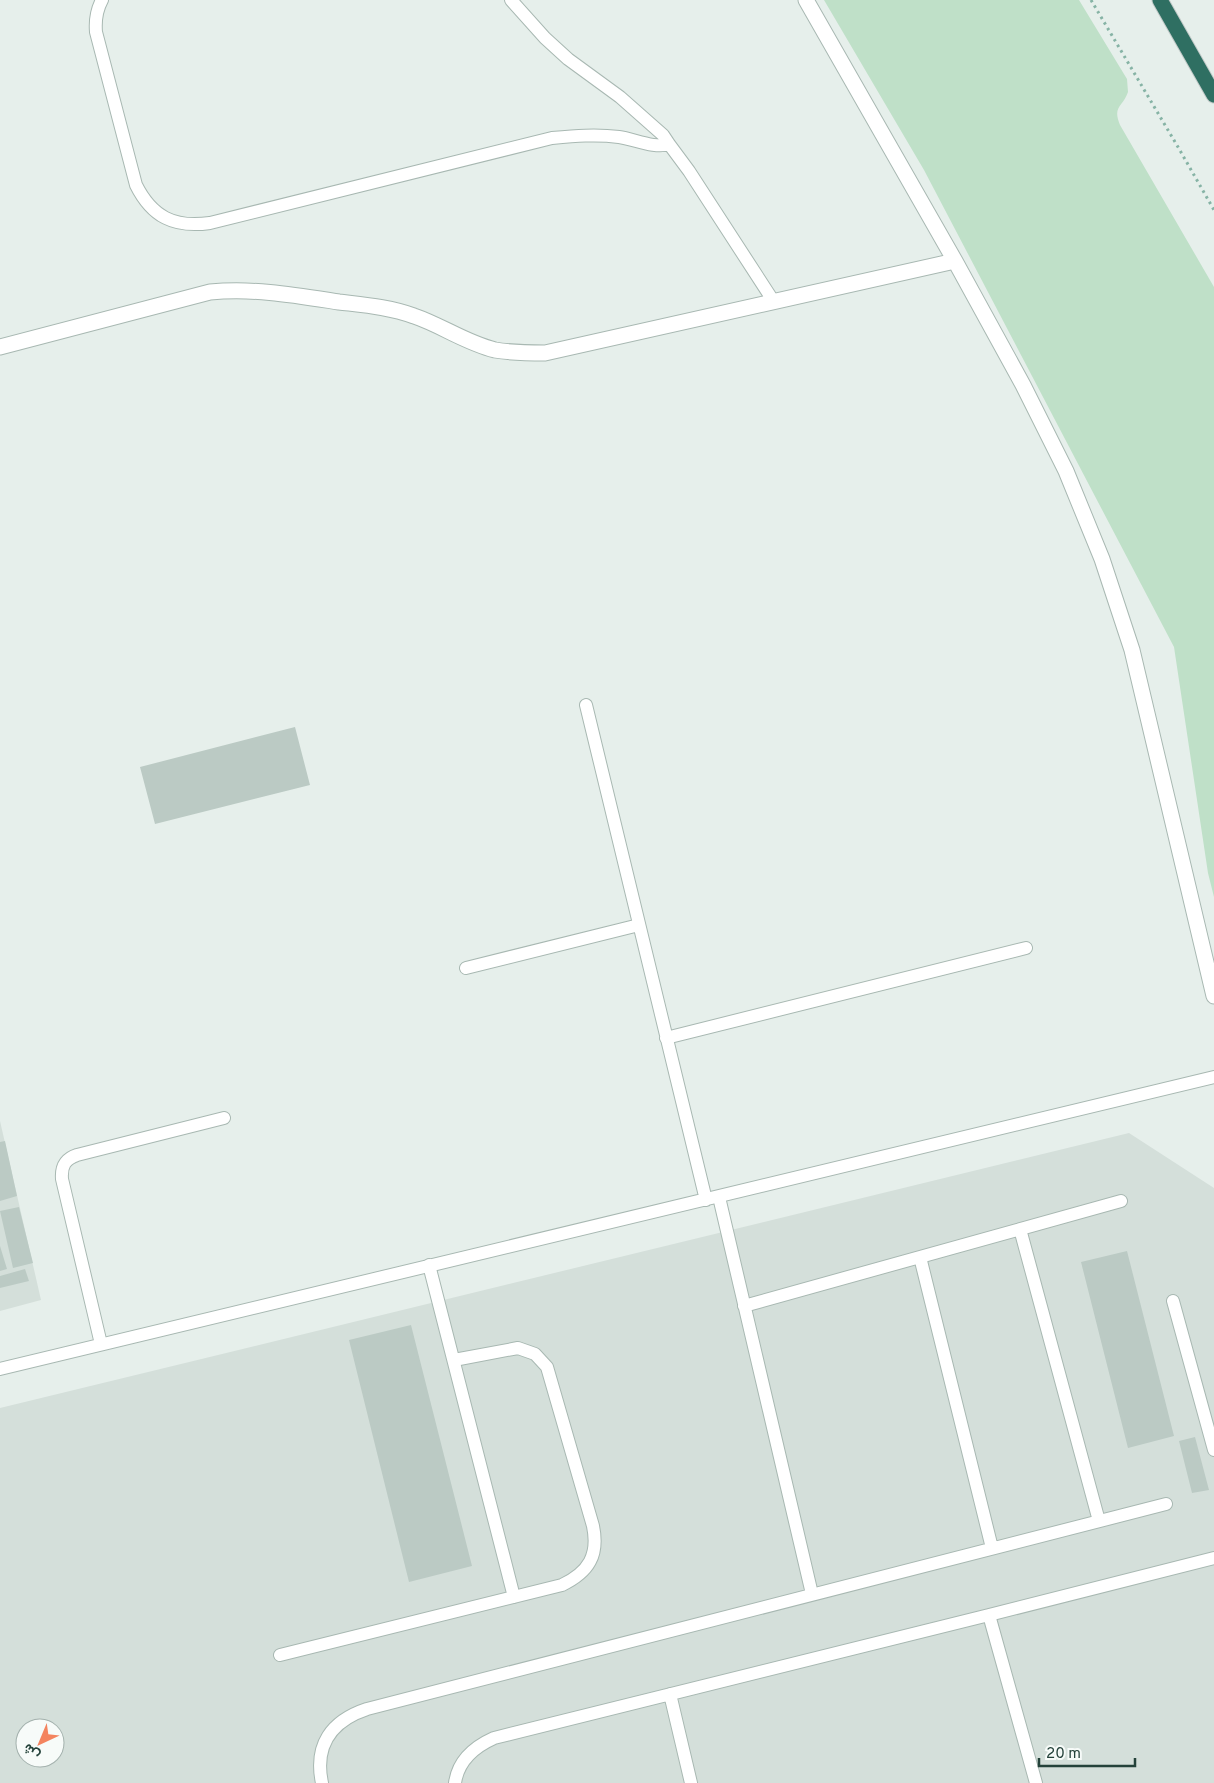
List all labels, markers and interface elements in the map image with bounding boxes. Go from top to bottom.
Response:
north arrow [15,1718,65,1768]
scale bar [1039,1736,1135,1768]
text: ش [20,1739,44,1763]
text: 20 m [1046,1745,1081,1764]

